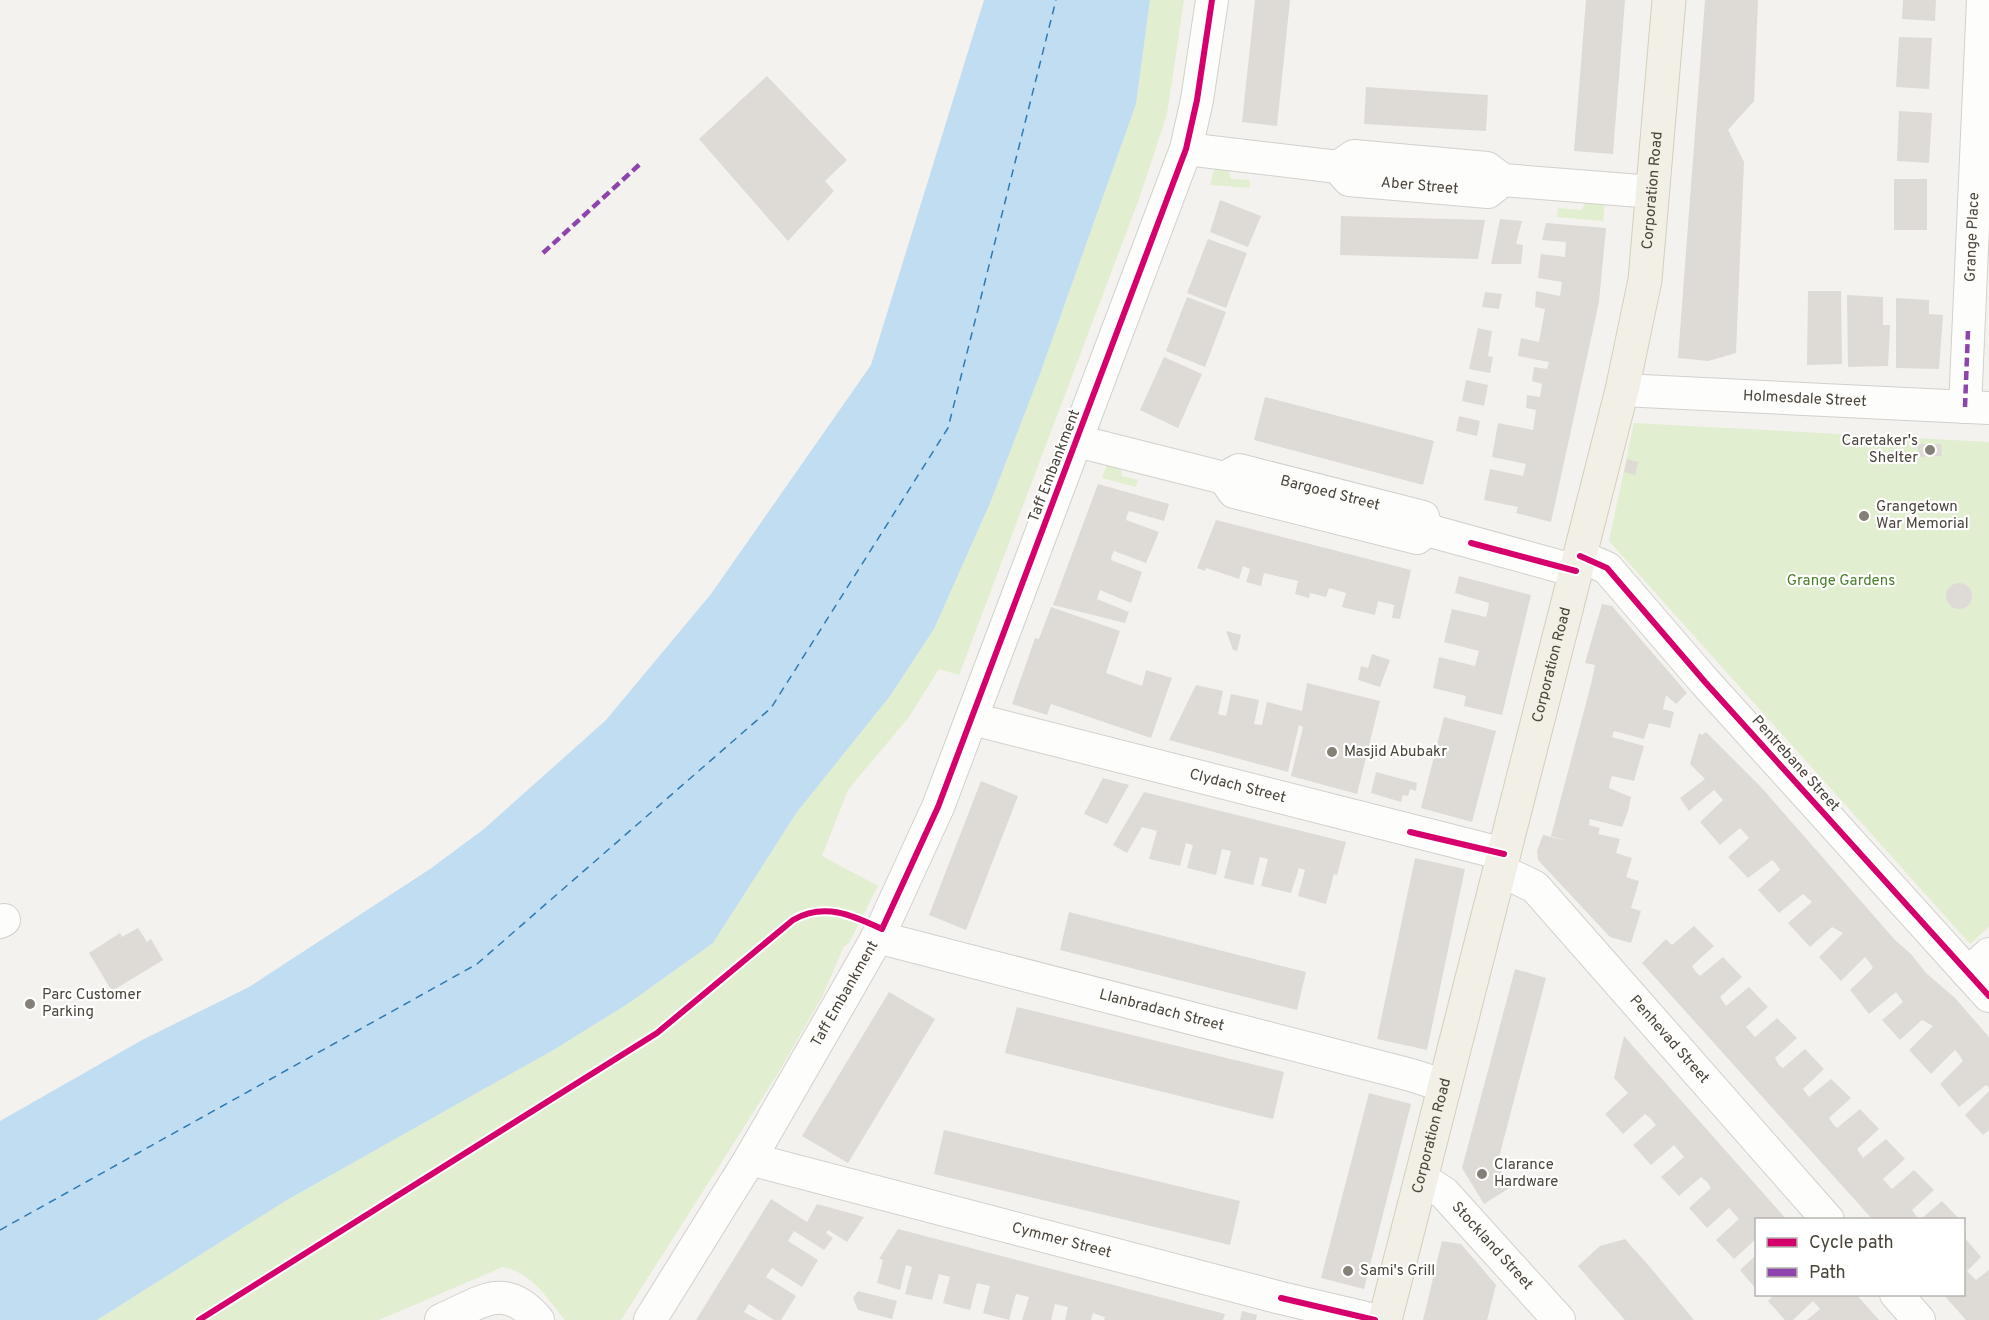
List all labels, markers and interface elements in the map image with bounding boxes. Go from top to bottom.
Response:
street label: Corporation Road [1638,131,1667,250]
street label: Aber Street [1380,173,1459,199]
street label: Grange Place [1961,192,1984,282]
street label: Holmesdale Street [1742,386,1867,411]
street label: Taff Embankment [1025,407,1085,525]
place label: Caretaker's Shelter [1842,432,1918,468]
marker: Caretaker's Shelter [1923,443,1937,457]
street label: Bargoed Street [1278,471,1382,515]
place label: Grangetown War Memorial [1876,498,1969,534]
marker: Grangetown War Memorial [1857,509,1871,523]
park label: Grange Gardens [1787,572,1895,591]
street label: Corporation Road [1528,605,1576,725]
street label: Pentrebane Street [1747,712,1843,816]
place label: Masjid Abubakr [1344,743,1447,762]
marker: Masjid Abubakr [1325,745,1339,759]
street label: Clydach Street [1187,765,1288,808]
street label: Taff Embankment [807,937,883,1050]
street label: Llanbradach Street [1097,985,1226,1036]
place label: Parc Customer Parking [42,986,142,1022]
street label: Penhevad Street [1625,991,1713,1088]
marker: Parc Customer Parking [23,997,37,1011]
street label: Corporation Road [1408,1076,1456,1196]
place label: Clarance Hardware [1494,1156,1558,1192]
marker: Clarance Hardware [1475,1167,1489,1181]
street label: Stockland Street [1447,1198,1537,1294]
street label: Cymmer Street [1010,1218,1113,1263]
legend [1755,1218,1965,1296]
text: Cycle path [1809,1232,1894,1255]
place label: Sami's Grill [1360,1262,1435,1281]
text: Path [1809,1262,1846,1285]
marker: Sami's Grill [1341,1264,1355,1278]

